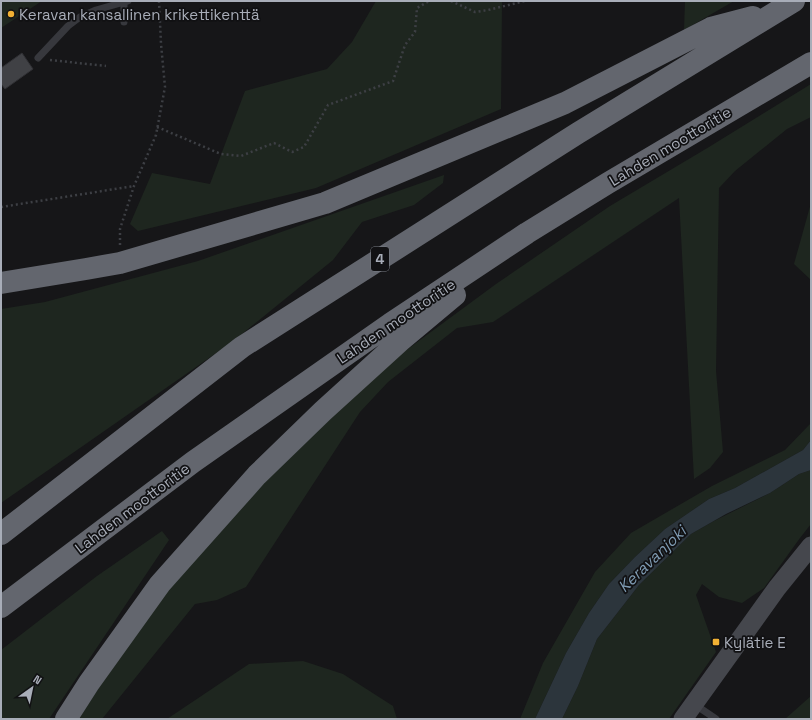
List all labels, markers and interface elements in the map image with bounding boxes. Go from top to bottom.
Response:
place label: Keravan kansallinen krikettikenttä [19,5,260,24]
marker: Keravan kansallinen krikettikenttä [6,9,16,19]
street label: Lahden moottoritie [606,102,734,190]
road number: 4 [371,247,389,271]
street label: Lahden moottoritie [333,274,459,368]
street label: Lahden moottoritie [71,459,193,557]
water label: Keravanjoki [613,520,692,597]
place label: Kylätie E [724,633,786,652]
marker: Kylätie E [711,637,721,647]
north arrow [12,668,52,708]
text: N [31,672,44,687]

